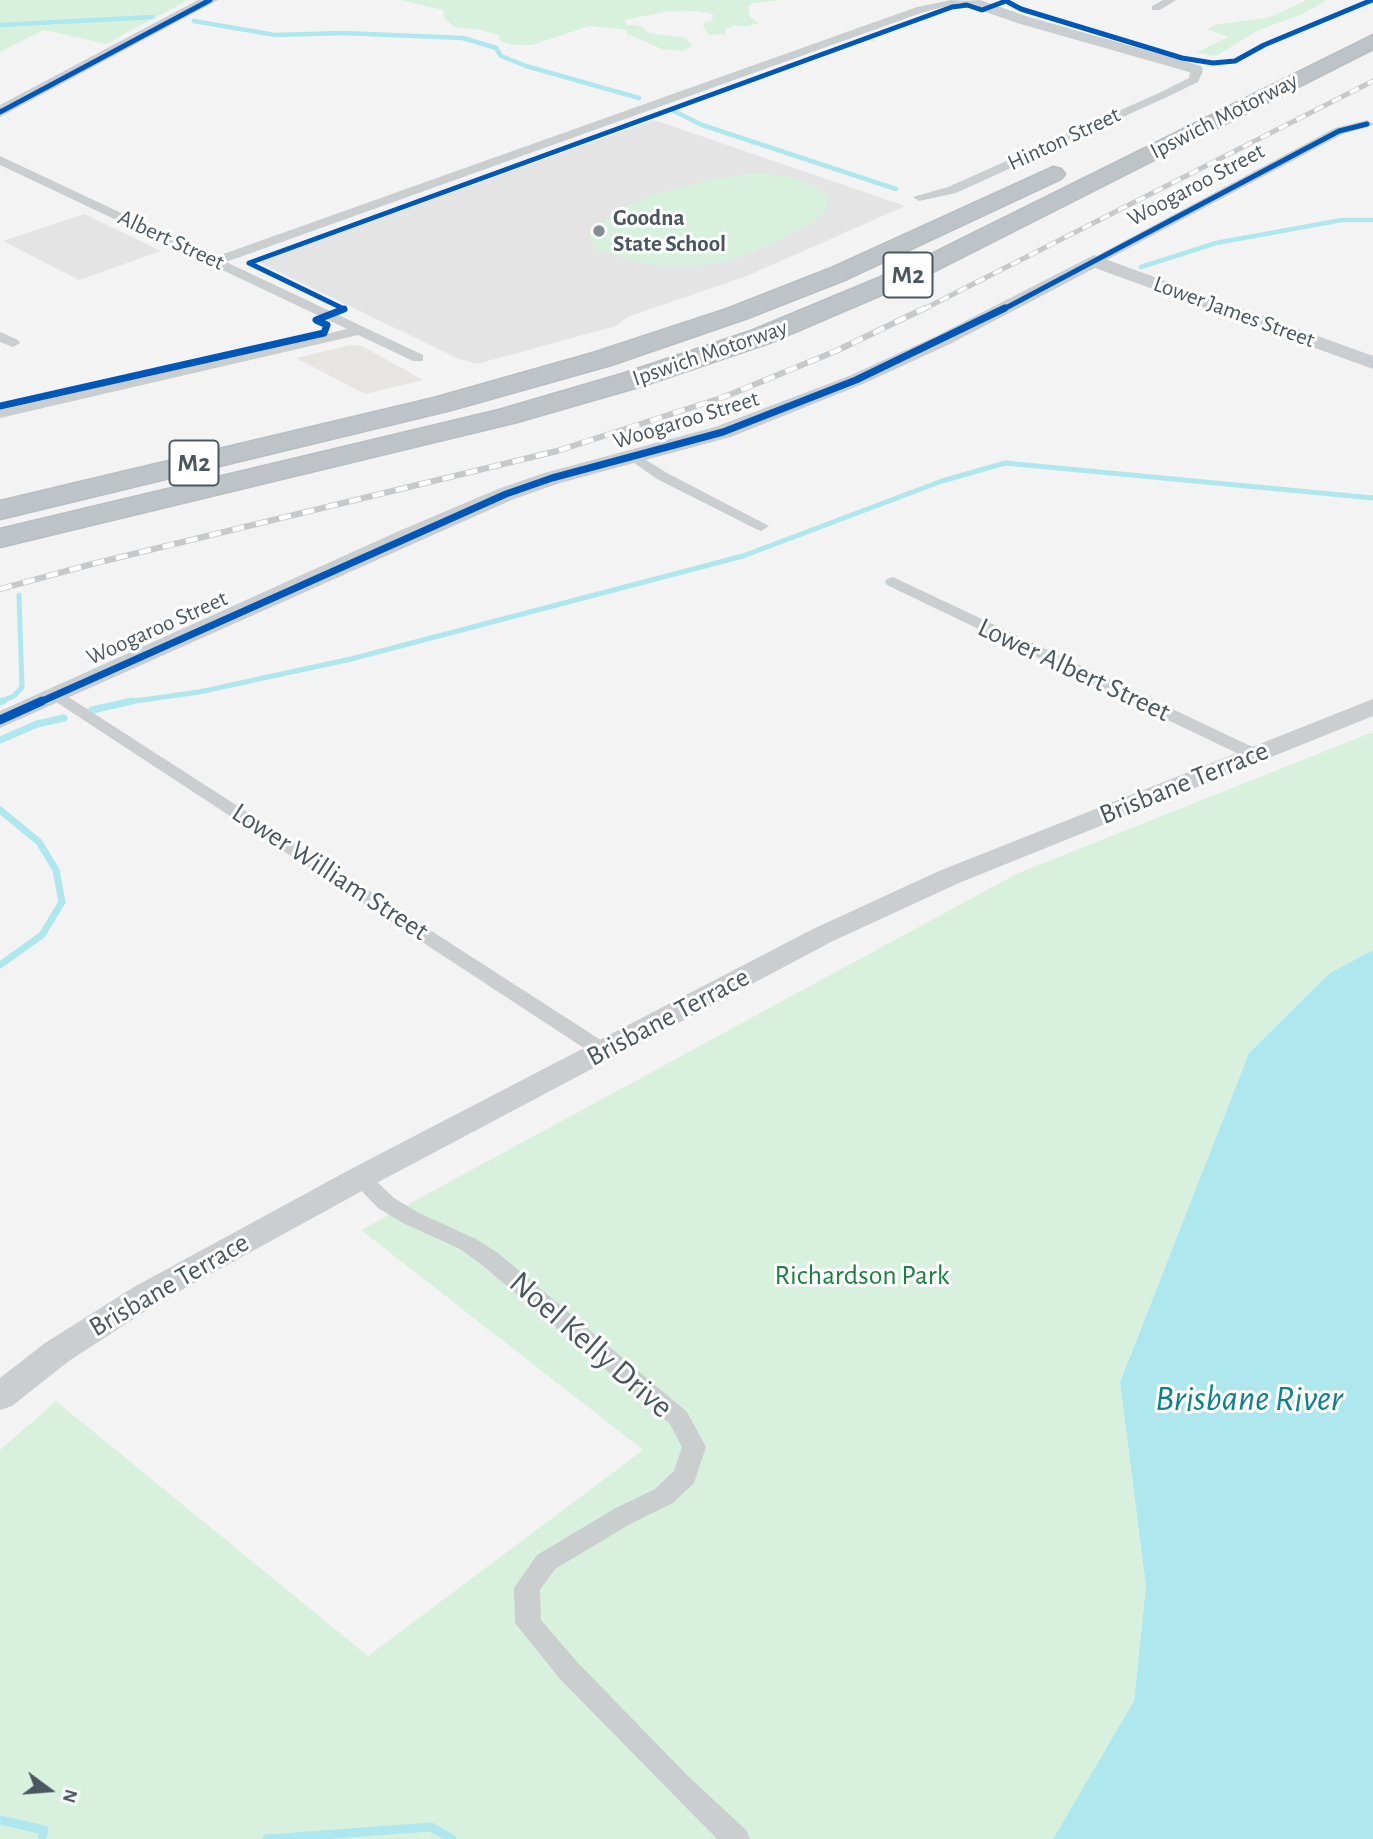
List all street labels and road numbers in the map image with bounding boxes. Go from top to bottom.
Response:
street label: Ipswich Motorway [1146,67,1302,165]
street label: Hinton Street [1003,101,1125,177]
street label: Woogaroo Street [1123,137,1269,233]
street label: Albert Street [113,203,229,277]
road number: M2 [884,252,932,298]
street label: Lower James Street [1150,270,1318,354]
street label: Ipswich Motorway [629,314,791,392]
street label: Woogaroo Street [610,385,762,455]
road number: M2 [170,440,218,485]
street label: Woogaroo Street [82,585,232,671]
street label: Lower Albert Street [972,611,1176,729]
street label: Brisbane Terrace [1095,734,1273,832]
street label: Lower William Street [225,796,435,948]
street label: Brisbane Terrace [581,960,755,1074]
street label: Brisbane Terrace [83,1226,255,1344]
street label: Noel Kelly Drive [501,1263,681,1427]

